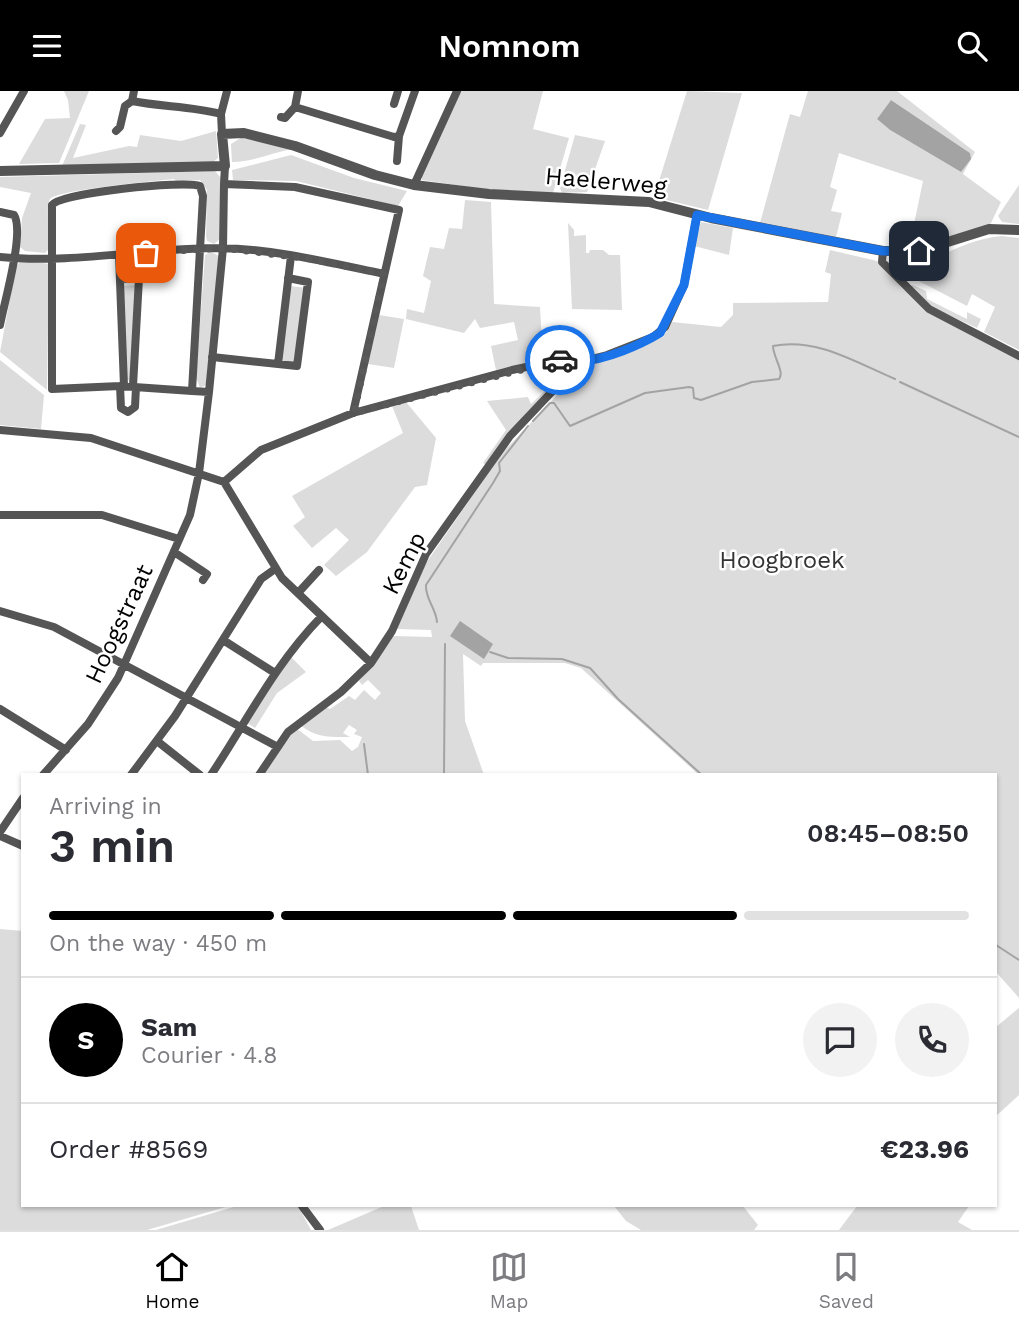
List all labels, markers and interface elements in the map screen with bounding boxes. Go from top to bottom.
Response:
icon: menu [28,27,66,65]
text: Nomnom [438,27,581,65]
icon: search [953,27,991,65]
street label: Haelerweg [544,162,668,200]
pin [889,221,949,281]
pin [116,223,176,283]
icon: home [900,232,938,270]
icon: bag [127,234,165,272]
courier [525,325,595,395]
icon: car [541,341,579,379]
street label: Kemp [376,527,432,599]
park label: Hoogbroek [719,546,845,574]
street label: Hoogstraat [79,560,159,688]
text: Arriving in [49,793,162,820]
text: 08:45–08:50 [807,818,969,848]
text: 3 min [49,819,175,873]
text: On the way · 450 m [49,930,267,957]
button: chat [803,1003,877,1077]
button: phone [895,1003,969,1077]
text: Sam [141,1012,197,1042]
text: S [78,1025,94,1055]
text: Courier · 4.8 [141,1042,277,1069]
text: Order #8569 [49,1134,208,1164]
text: €23.96 [880,1134,969,1164]
tab: Home [145,1248,199,1313]
tab: Map [490,1248,528,1313]
tab: Saved [819,1248,874,1313]

